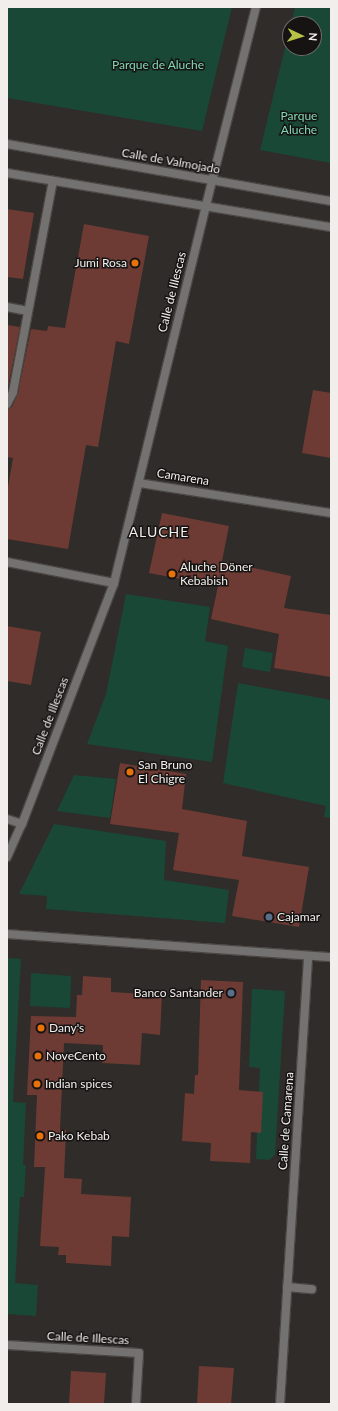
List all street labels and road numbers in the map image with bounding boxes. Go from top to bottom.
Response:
street label: Calle de Valmojado [120,145,222,177]
street label: Calle de Illescas [155,250,189,334]
street label: Camarena [156,466,210,488]
street label: Calle de Illescas [28,675,72,757]
street label: Calle de Camarena [275,1072,297,1170]
street label: Calle de Illescas [46,1329,130,1347]

